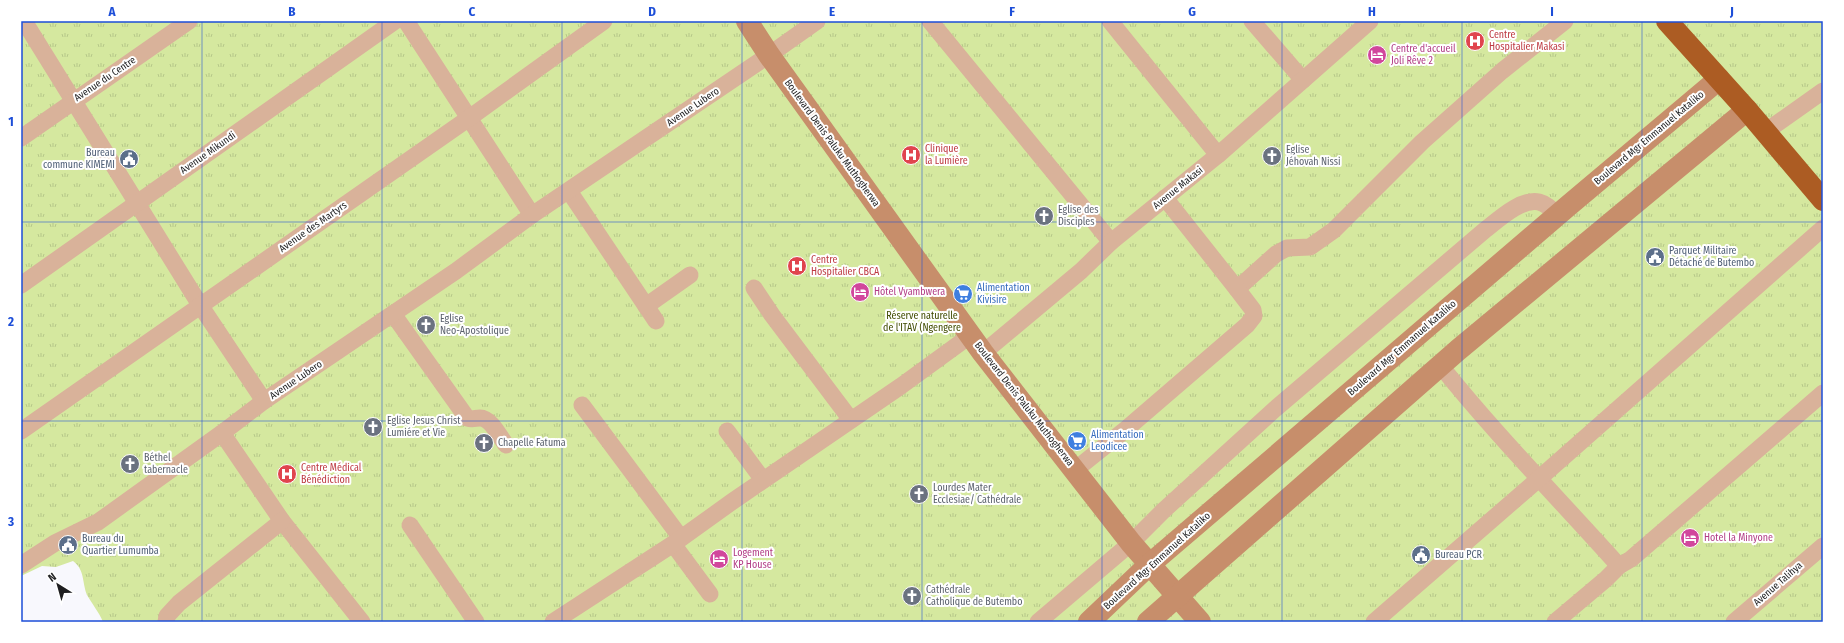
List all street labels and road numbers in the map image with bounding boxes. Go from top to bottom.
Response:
street label: Avenue du Centre [72,54,138,104]
street label: Boulevard Denis Paluku Muthogherwa [782,77,882,209]
street label: Avenue Lubero [665,85,721,129]
street label: Boulevard Mgr Emmanuel Kataliko [1592,89,1706,187]
street label: Avenue Mikundi [178,129,238,177]
street label: Avenue Makasi [1151,164,1205,212]
street label: Avenue des Martyrs [277,199,349,255]
street label: Boulevard Mgr Emmanuel Kataliko [1345,298,1459,398]
street label: Boulevard Denis Paluku Muthogherwa [972,340,1076,469]
street label: Avenue Lubero [268,358,324,402]
street label: Boulevard Mgr Emmanuel Kataliko [1101,510,1213,612]
street label: Avenue Talihya [1751,559,1805,609]

